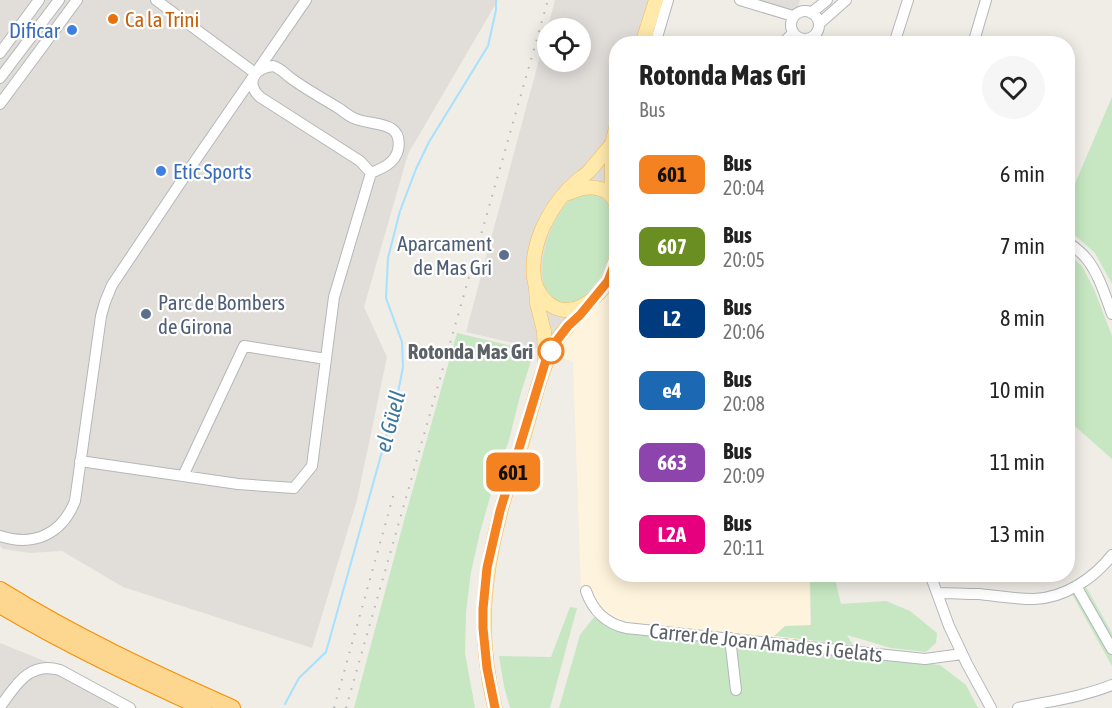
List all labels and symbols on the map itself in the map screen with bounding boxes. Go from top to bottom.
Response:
place label: Ca la Trini [125,7,199,31]
marker: Ca la Trini [106,12,120,26]
place label: Dificar [9,18,61,42]
marker: Dificar [65,23,79,37]
place label: Etic Sports [173,159,252,183]
marker: Etic Sports [154,164,168,178]
place label: Aparcament de Mas Gri [397,231,492,279]
marker: Aparcament de Mas Gri [497,248,511,262]
place label: Parc de Bombers de Girona [158,290,285,338]
marker: Parc de Bombers de Girona [139,307,153,321]
marker: Rotonda Mas Gri [538,338,564,364]
place label: Rotonda Mas Gri [408,339,533,363]
water label: el Güell [369,387,411,455]
line badge: 601 [478,452,548,492]
street label: Carrer de Joan Amades i Gelats [648,618,884,666]

